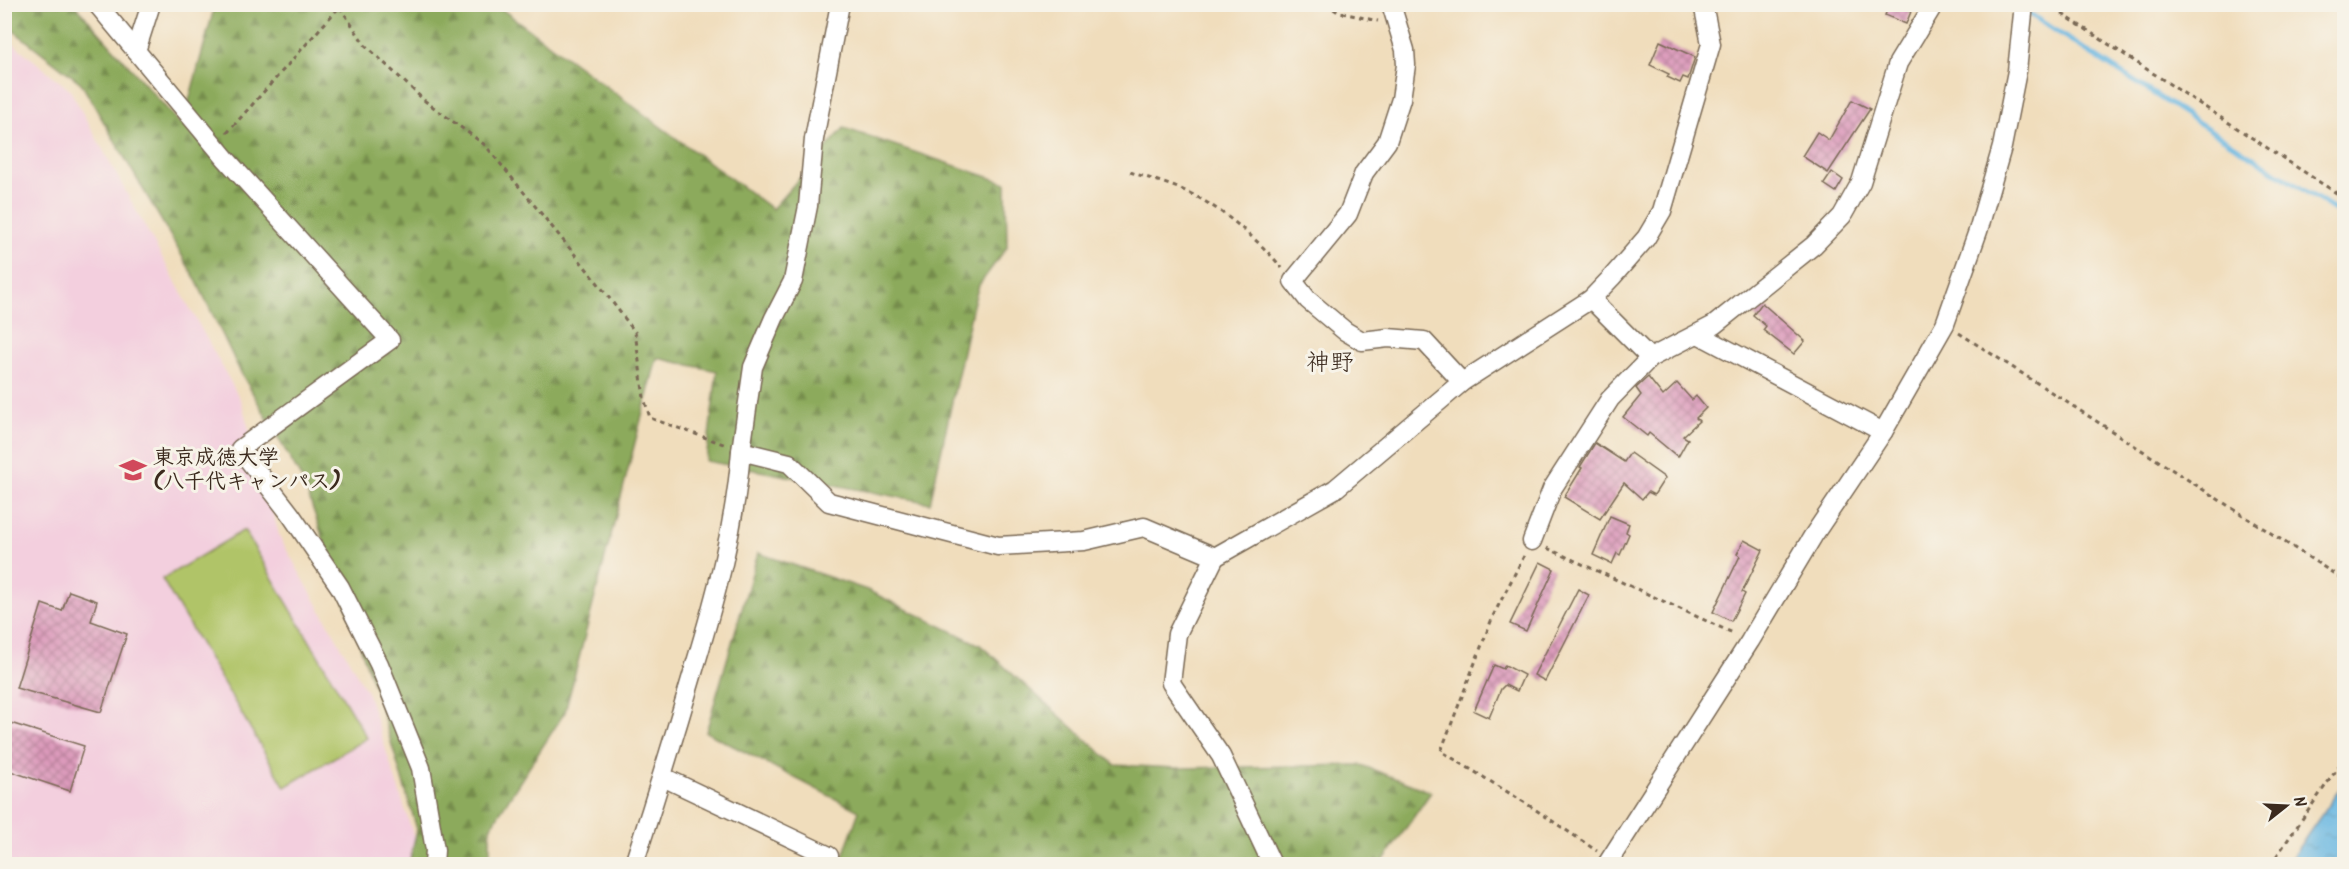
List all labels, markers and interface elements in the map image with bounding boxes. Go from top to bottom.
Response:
district label: 神野 [1306,344,1354,383]
place label: 東京成徳大学 (八千代キャンパス) [153,442,341,499]
school or university icon: 東京成徳大学 (八千代キャンパス) [118,455,148,485]
north arrow [2256,776,2316,836]
text: N [2285,793,2312,810]

